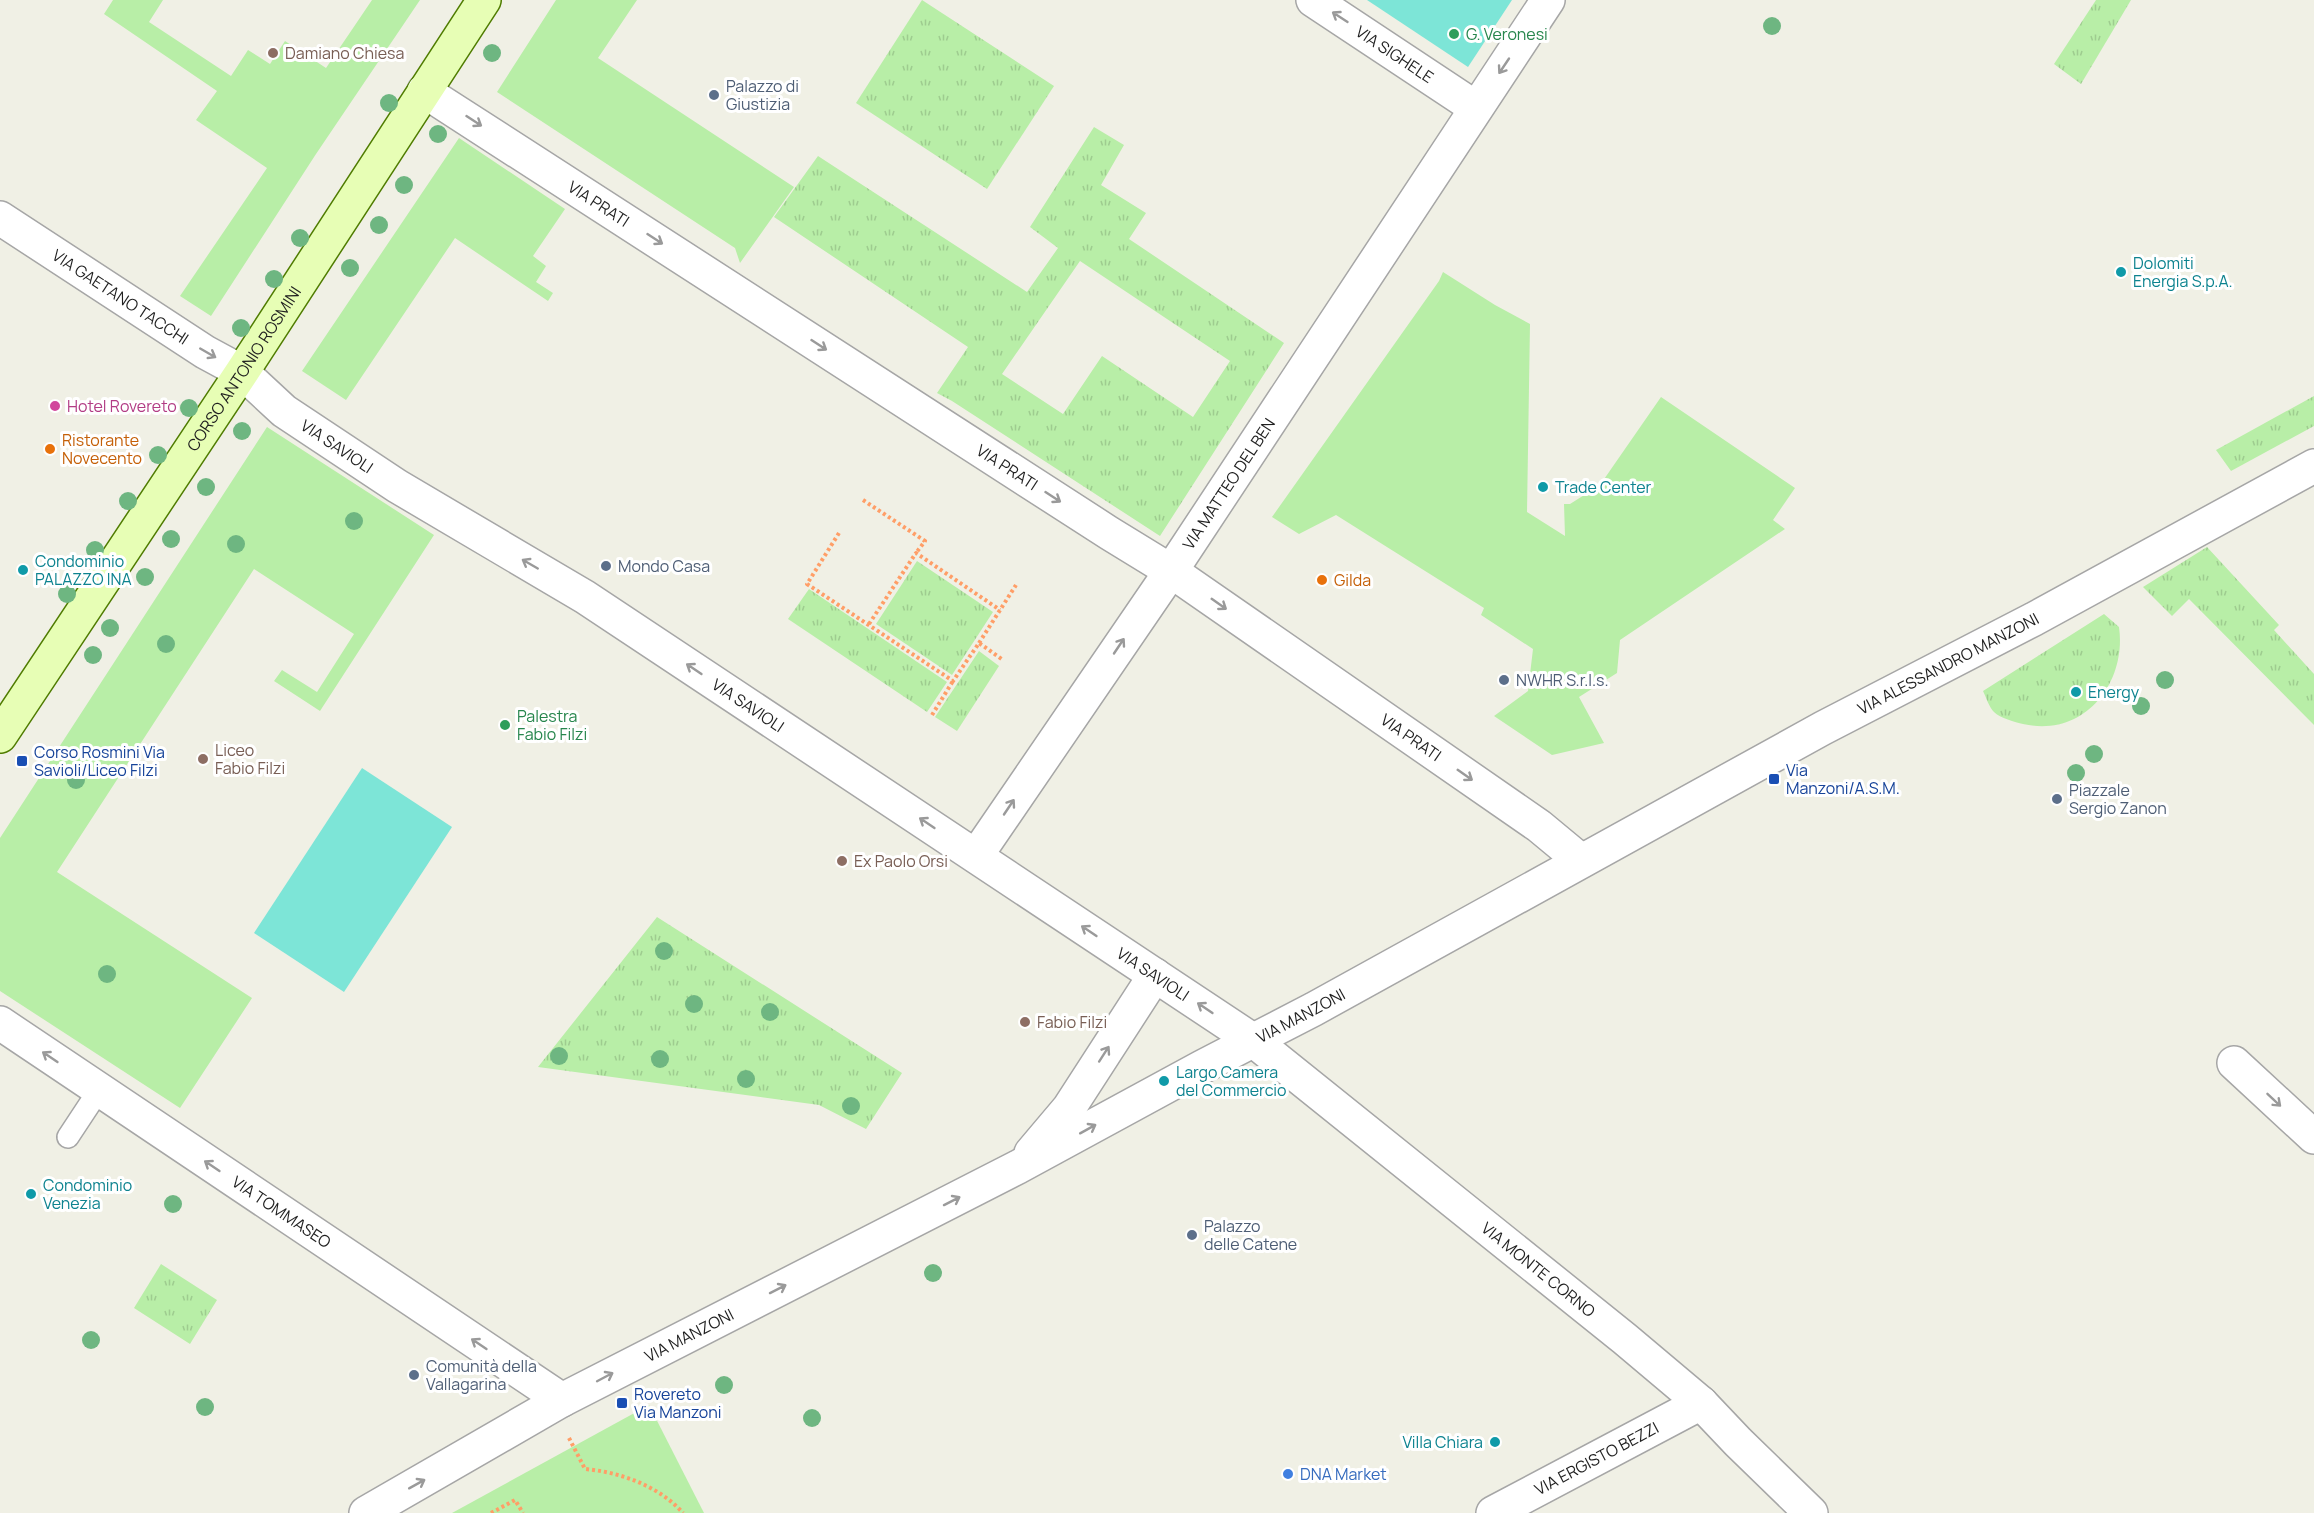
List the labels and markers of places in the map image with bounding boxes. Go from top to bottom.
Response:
place label: G. Veronesi [1466,23,1548,45]
marker: G. Veronesi [1447,27,1461,41]
place label: Damiano Chiesa [285,42,404,64]
marker: Damiano Chiesa [266,46,280,60]
place label: Palazzo di Giustizia [726,75,799,115]
marker: Palazzo di Giustizia [707,88,721,102]
place label: Dolomiti Energia S.p.A. [2133,252,2233,292]
marker: Dolomiti Energia S.p.A. [2114,265,2128,279]
place label: Hotel Rovereto [67,395,177,417]
marker: Hotel Rovereto [48,399,62,413]
place label: Ristorante Novecento [62,429,142,469]
marker: Ristorante Novecento [43,442,57,456]
place label: Trade Center [1555,476,1652,498]
marker: Trade Center [1536,480,1550,494]
place label: Condominio PALAZZO INA [35,550,132,590]
place label: Mondo Casa [618,555,710,577]
marker: Mondo Casa [599,559,613,573]
marker: Condominio PALAZZO INA [16,563,30,577]
place label: Gilda [1334,569,1371,591]
marker: Gilda [1315,573,1329,587]
place label: NWHR S.r.l.s. [1516,669,1608,691]
marker: NWHR S.r.l.s. [1497,673,1511,687]
place label: Energy [2088,681,2140,703]
marker: Energy [2069,685,2083,699]
place label: Palestra Fabio Filzi [517,705,587,745]
marker: Palestra Fabio Filzi [498,718,512,732]
place label: Liceo Fabio Filzi [215,739,285,779]
place label: Corso Rosmini Via Savioli/Liceo Filzi [34,741,165,781]
marker: Liceo Fabio Filzi [196,752,210,766]
marker: Corso Rosmini Via Savioli/Liceo Filzi [15,754,29,768]
place label: Via Manzoni/A.S.M. [1786,759,1900,799]
marker: Via Manzoni/A.S.M. [1767,772,1781,786]
place label: Piazzale Sergio Zanon [2069,779,2167,819]
marker: Piazzale Sergio Zanon [2050,792,2064,806]
place label: Ex Paolo Orsi [854,850,948,872]
marker: Ex Paolo Orsi [835,854,849,868]
place label: Fabio Filzi [1037,1011,1107,1033]
marker: Fabio Filzi [1018,1015,1032,1029]
place label: Largo Camera del Commercio [1176,1061,1287,1101]
marker: Largo Camera del Commercio [1157,1074,1171,1088]
place label: Condominio Venezia [43,1174,132,1214]
marker: Condominio Venezia [24,1187,38,1201]
place label: Palazzo delle Catene [1204,1215,1297,1255]
marker: Palazzo delle Catene [1185,1228,1199,1242]
place label: Comunità della Vallagarina [426,1355,537,1395]
marker: Comunità della Vallagarina [407,1368,421,1382]
place label: Rovereto Via Manzoni [634,1383,722,1423]
marker: Rovereto Via Manzoni [615,1396,629,1410]
place label: Villa Chiara [1402,1431,1483,1453]
marker: Villa Chiara [1488,1435,1502,1449]
place label: DNA Market [1300,1463,1387,1485]
marker: DNA Market [1281,1467,1295,1481]

